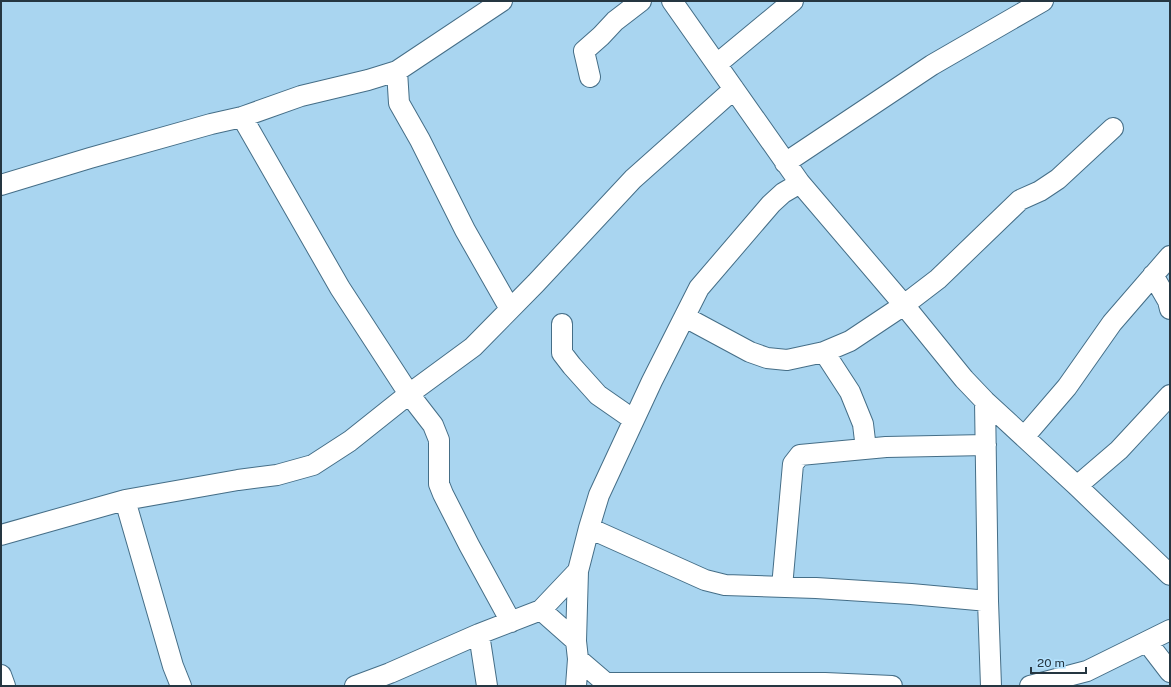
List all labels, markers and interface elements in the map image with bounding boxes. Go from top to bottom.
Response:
scale bar [1031,649,1086,675]
text: 20 m [1037,656,1065,670]

